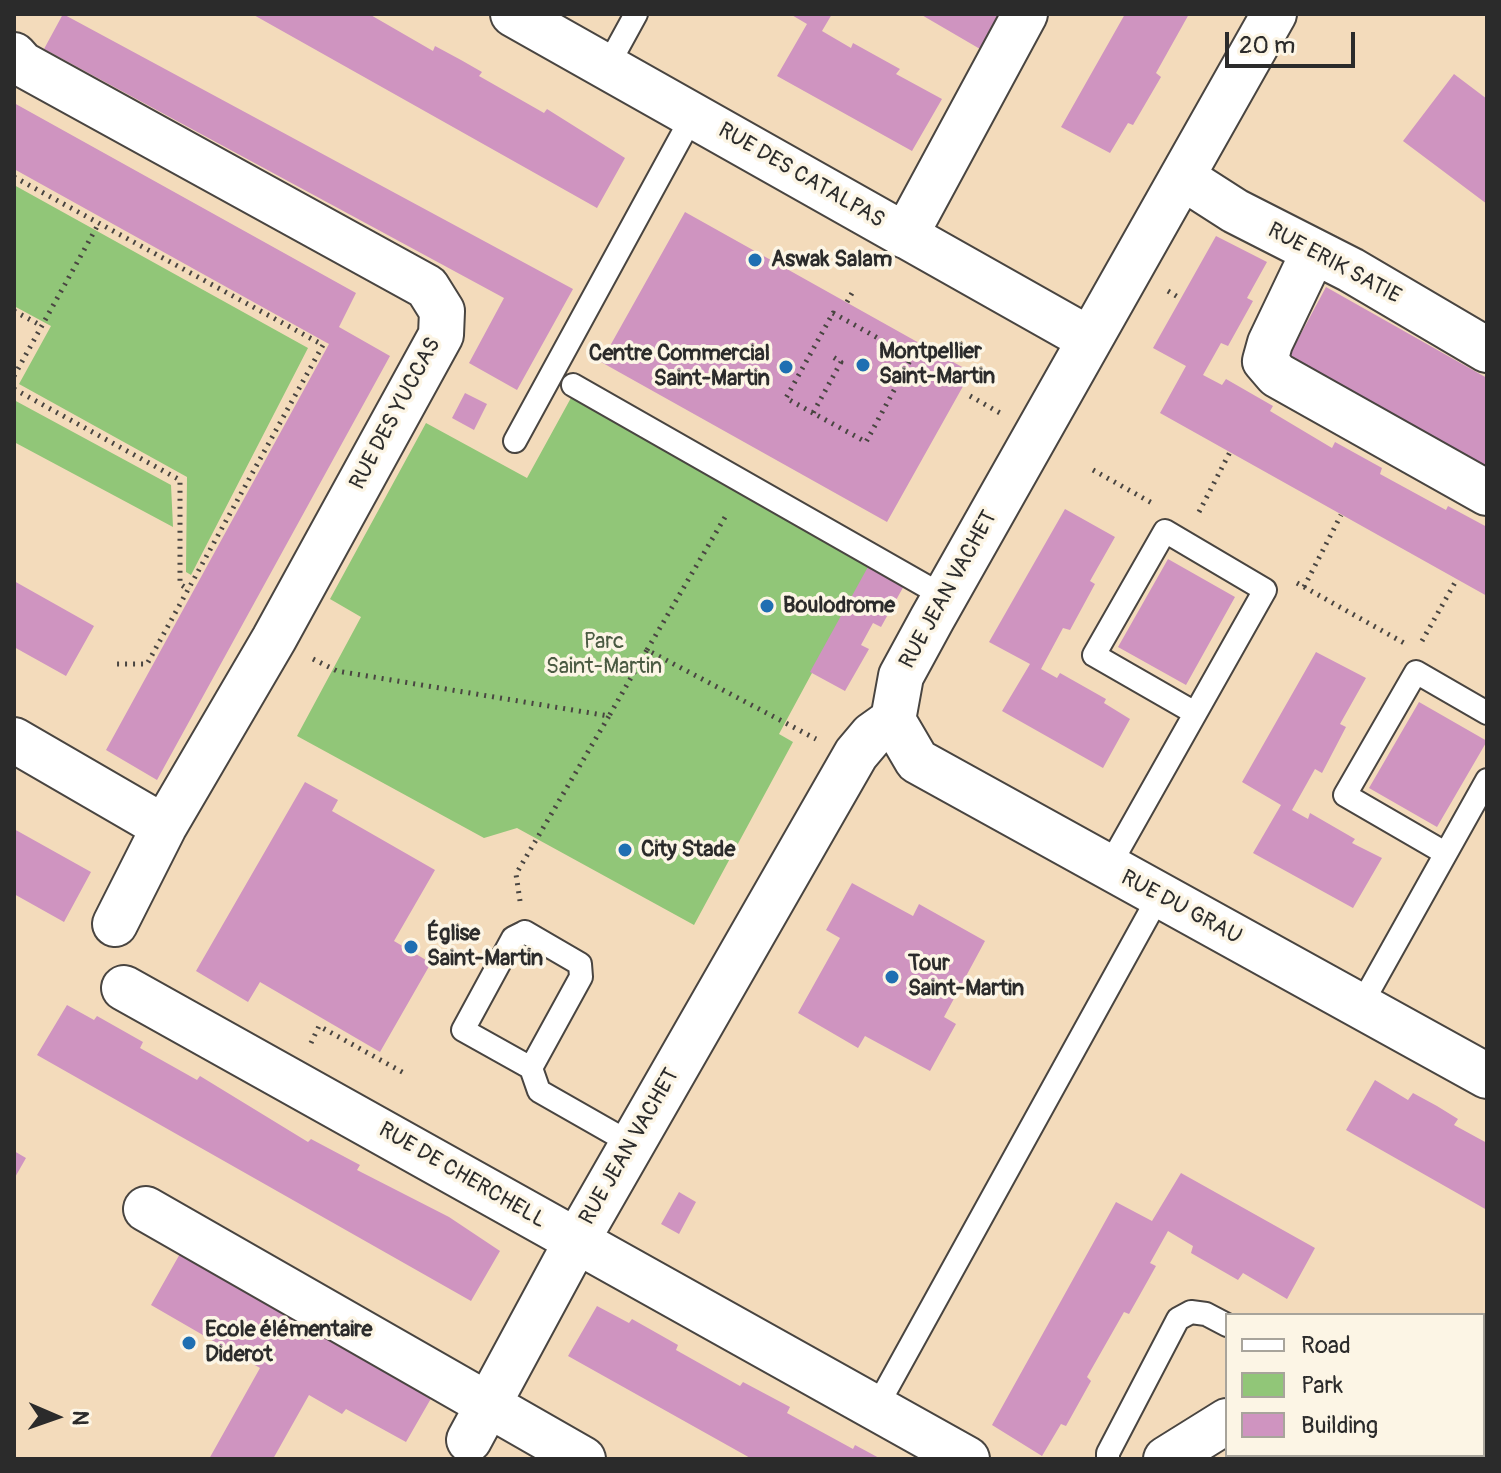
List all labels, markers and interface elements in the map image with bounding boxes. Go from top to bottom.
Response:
scale bar [1229,16,1359,66]
text: 20 m [1239,31,1295,60]
street label: RUE DES CATALPAS [713,118,889,234]
street label: RUE ERIK SATIE [1263,218,1405,310]
place label: Aswak Salam [771,247,892,273]
marker: Aswak Salam [746,251,764,269]
street label: RUE DES YUCCAS [345,334,447,494]
place label: Montpellier Saint-Martin [879,339,995,390]
place label: Centre Commercial Saint-Martin [589,341,770,392]
marker: Montpellier Saint-Martin [854,356,872,374]
marker: Centre Commercial Saint-Martin [777,358,795,376]
street label: RUE JEAN VACHET [895,506,1003,674]
place label: Boulodrome [783,593,895,619]
marker: Boulodrome [758,597,776,615]
park label: Parc Saint-Martin [546,629,662,680]
place label: City Stade [641,837,735,863]
marker: City Stade [616,841,634,859]
street label: RUE DU GRAU [1116,865,1246,951]
place label: Église Saint-Martin [427,921,543,972]
marker: Église Saint-Martin [402,938,420,956]
place label: Tour Saint-Martin [908,951,1024,1002]
marker: Tour Saint-Martin [883,968,901,986]
street label: RUE JEAN VACHET [574,1064,686,1230]
street label: RUE DE CHERCHELL [374,1117,550,1235]
legend [1225,1313,1485,1457]
place label: Ecole élémentaire Diderot [205,1317,372,1368]
text: Road [1301,1331,1351,1360]
marker: Ecole élémentaire Diderot [180,1334,198,1352]
text: Park [1301,1371,1343,1400]
north arrow [16,1377,96,1457]
text: N [66,1410,94,1426]
text: Building [1301,1411,1378,1440]

